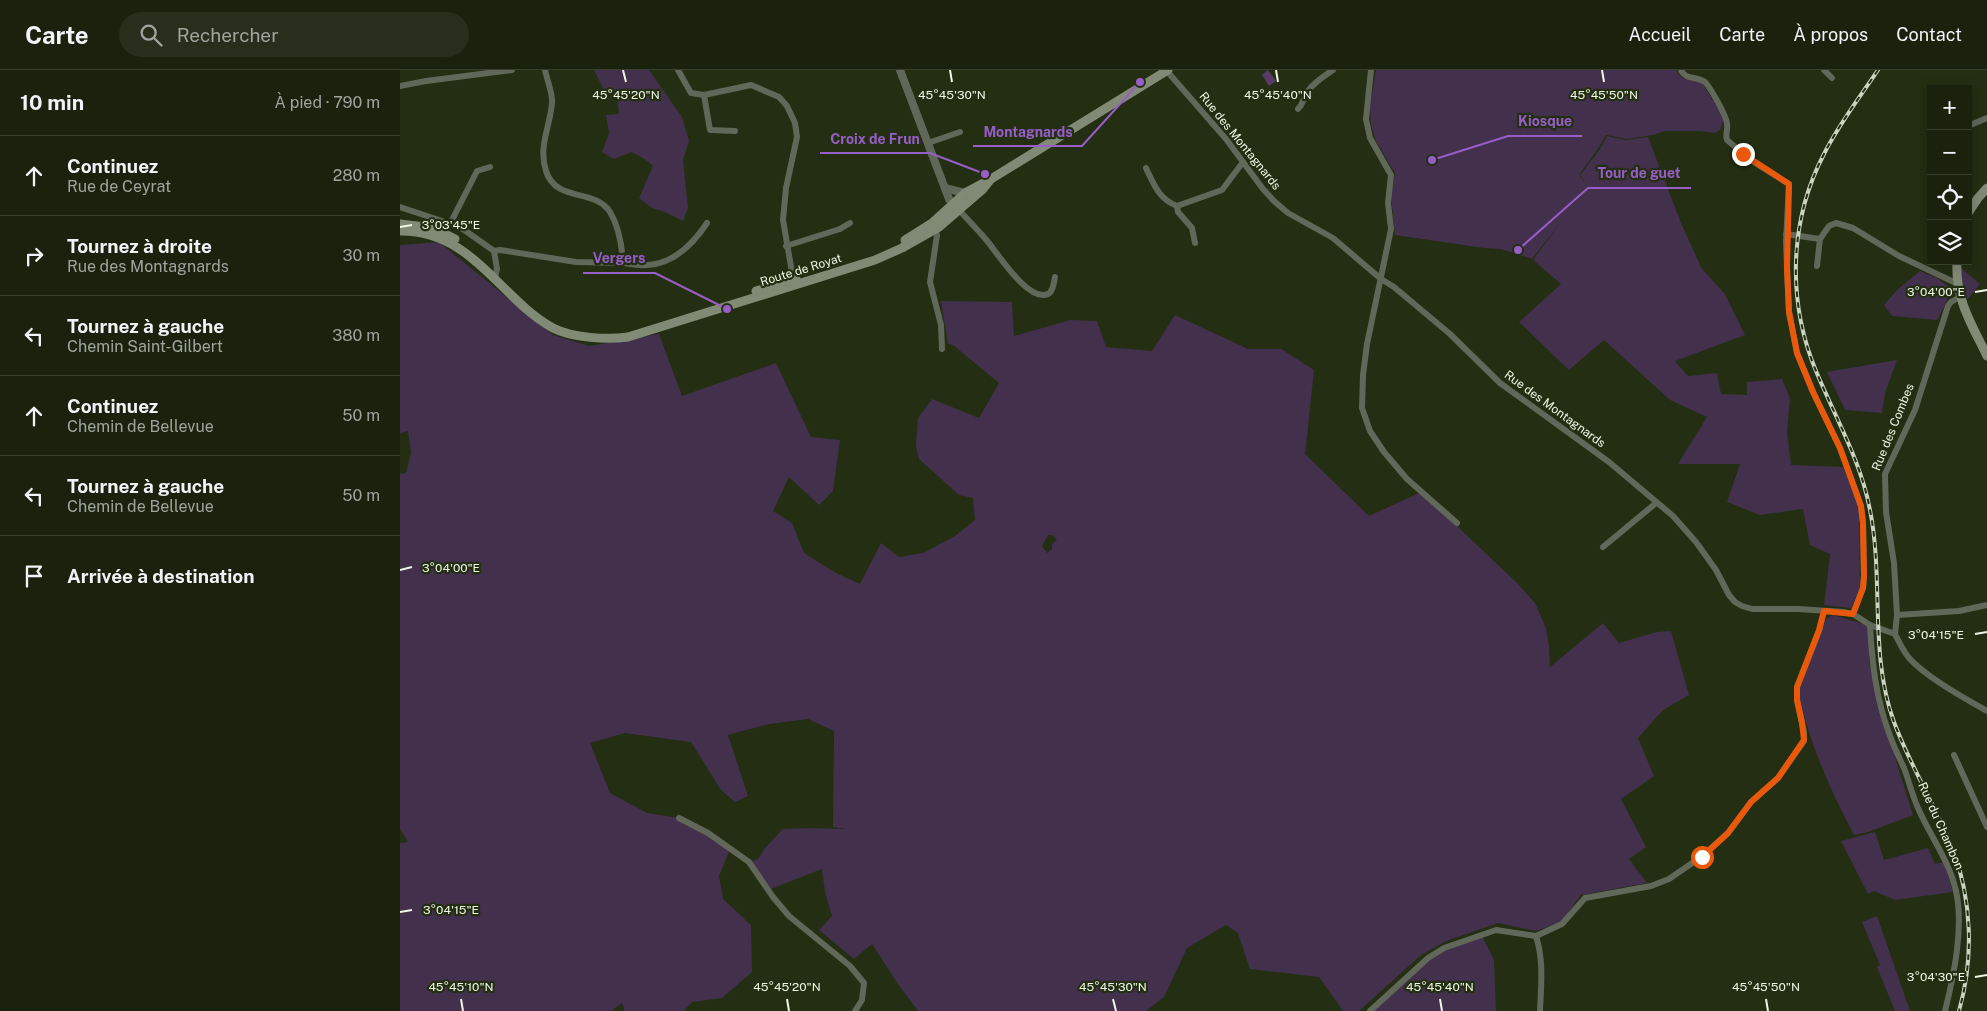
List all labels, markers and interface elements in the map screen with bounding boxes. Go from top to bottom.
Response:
search box [119,12,469,57]
text: Carte [25,21,89,49]
icon: search [137,21,165,49]
text: Rechercher [177,24,279,46]
text: Accueil [1629,24,1691,45]
text: Carte [1719,24,1765,45]
text: À propos [1793,24,1868,45]
text: Contact [1896,24,1962,45]
map controls [1927,85,1972,265]
button: + [1927,85,1972,130]
text: 45°45'20"N [592,88,660,102]
text: 45°45'30"N [918,88,986,102]
text: 45°45'40"N [1244,88,1312,102]
text: 45°45'50"N [1570,88,1638,102]
street label: Rue des Montagnards [1196,89,1284,193]
text: 10 min [20,90,84,115]
text: À pied · 790 m [275,93,380,112]
callout: Kiosque [1508,107,1582,136]
text: Kiosque [1518,113,1572,129]
callout: Montagnards [973,117,1082,146]
callout: Croix de Frun [820,124,930,153]
text: Montagnards [983,124,1073,140]
button: − [1927,130,1972,175]
text: Croix de Frun [830,131,920,147]
route end [1732,143,1755,166]
text: Continuez [67,155,158,177]
callout: Tour de guet [1588,159,1691,188]
icon: ahead [20,162,48,190]
text: Tour de guet [1597,165,1681,181]
text: 280 m [333,166,380,185]
button: locate [1927,175,1972,220]
text: Rue de Ceyrat [67,177,171,196]
text: 3°03'45"E [422,218,480,232]
button: layers [1927,220,1972,265]
text: Tournez à droite [67,235,212,257]
icon: right [20,242,48,270]
callout: Vergers [583,244,655,273]
text: 30 m [343,246,380,265]
text: Vergers [593,250,645,266]
street label: Route de Royat [759,251,844,289]
text: Rue des Montagnards [67,257,229,276]
text: 3°04'00"E [1907,285,1965,299]
text: Tournez à gauche [67,315,224,337]
icon: left [20,322,48,350]
text: 380 m [332,326,380,345]
text: Chemin Saint-Gilbert [67,337,223,356]
street label: Rue des Montagnards [1502,368,1608,450]
street label: Rue des Combes [1869,381,1917,473]
text: Continuez [67,395,158,417]
icon: ahead [20,402,48,430]
text: 50 m [342,406,380,425]
text: Chemin de Bellevue [67,417,214,436]
text: Tournez à gauche [67,475,224,497]
icon: left [20,482,48,510]
text: 50 m [342,486,380,505]
text: Chemin de Bellevue [67,497,214,516]
text: 3°04'00"E [422,561,480,575]
icon: arrive [20,562,48,590]
text: Arrivée à destination [67,565,255,587]
text: 3°04'15"E [1908,628,1964,642]
street label: Rue du Chambon [1915,780,1967,872]
route start [1691,846,1714,869]
text: 3°04'15"E [423,903,479,917]
text: 3°04'30"E [1907,970,1965,984]
text: 45°45'10"N [428,980,494,994]
text: 45°45'20"N [753,980,821,994]
text: 45°45'30"N [1079,980,1147,994]
text: 45°45'40"N [1406,980,1474,994]
text: 45°45'50"N [1732,980,1800,994]

